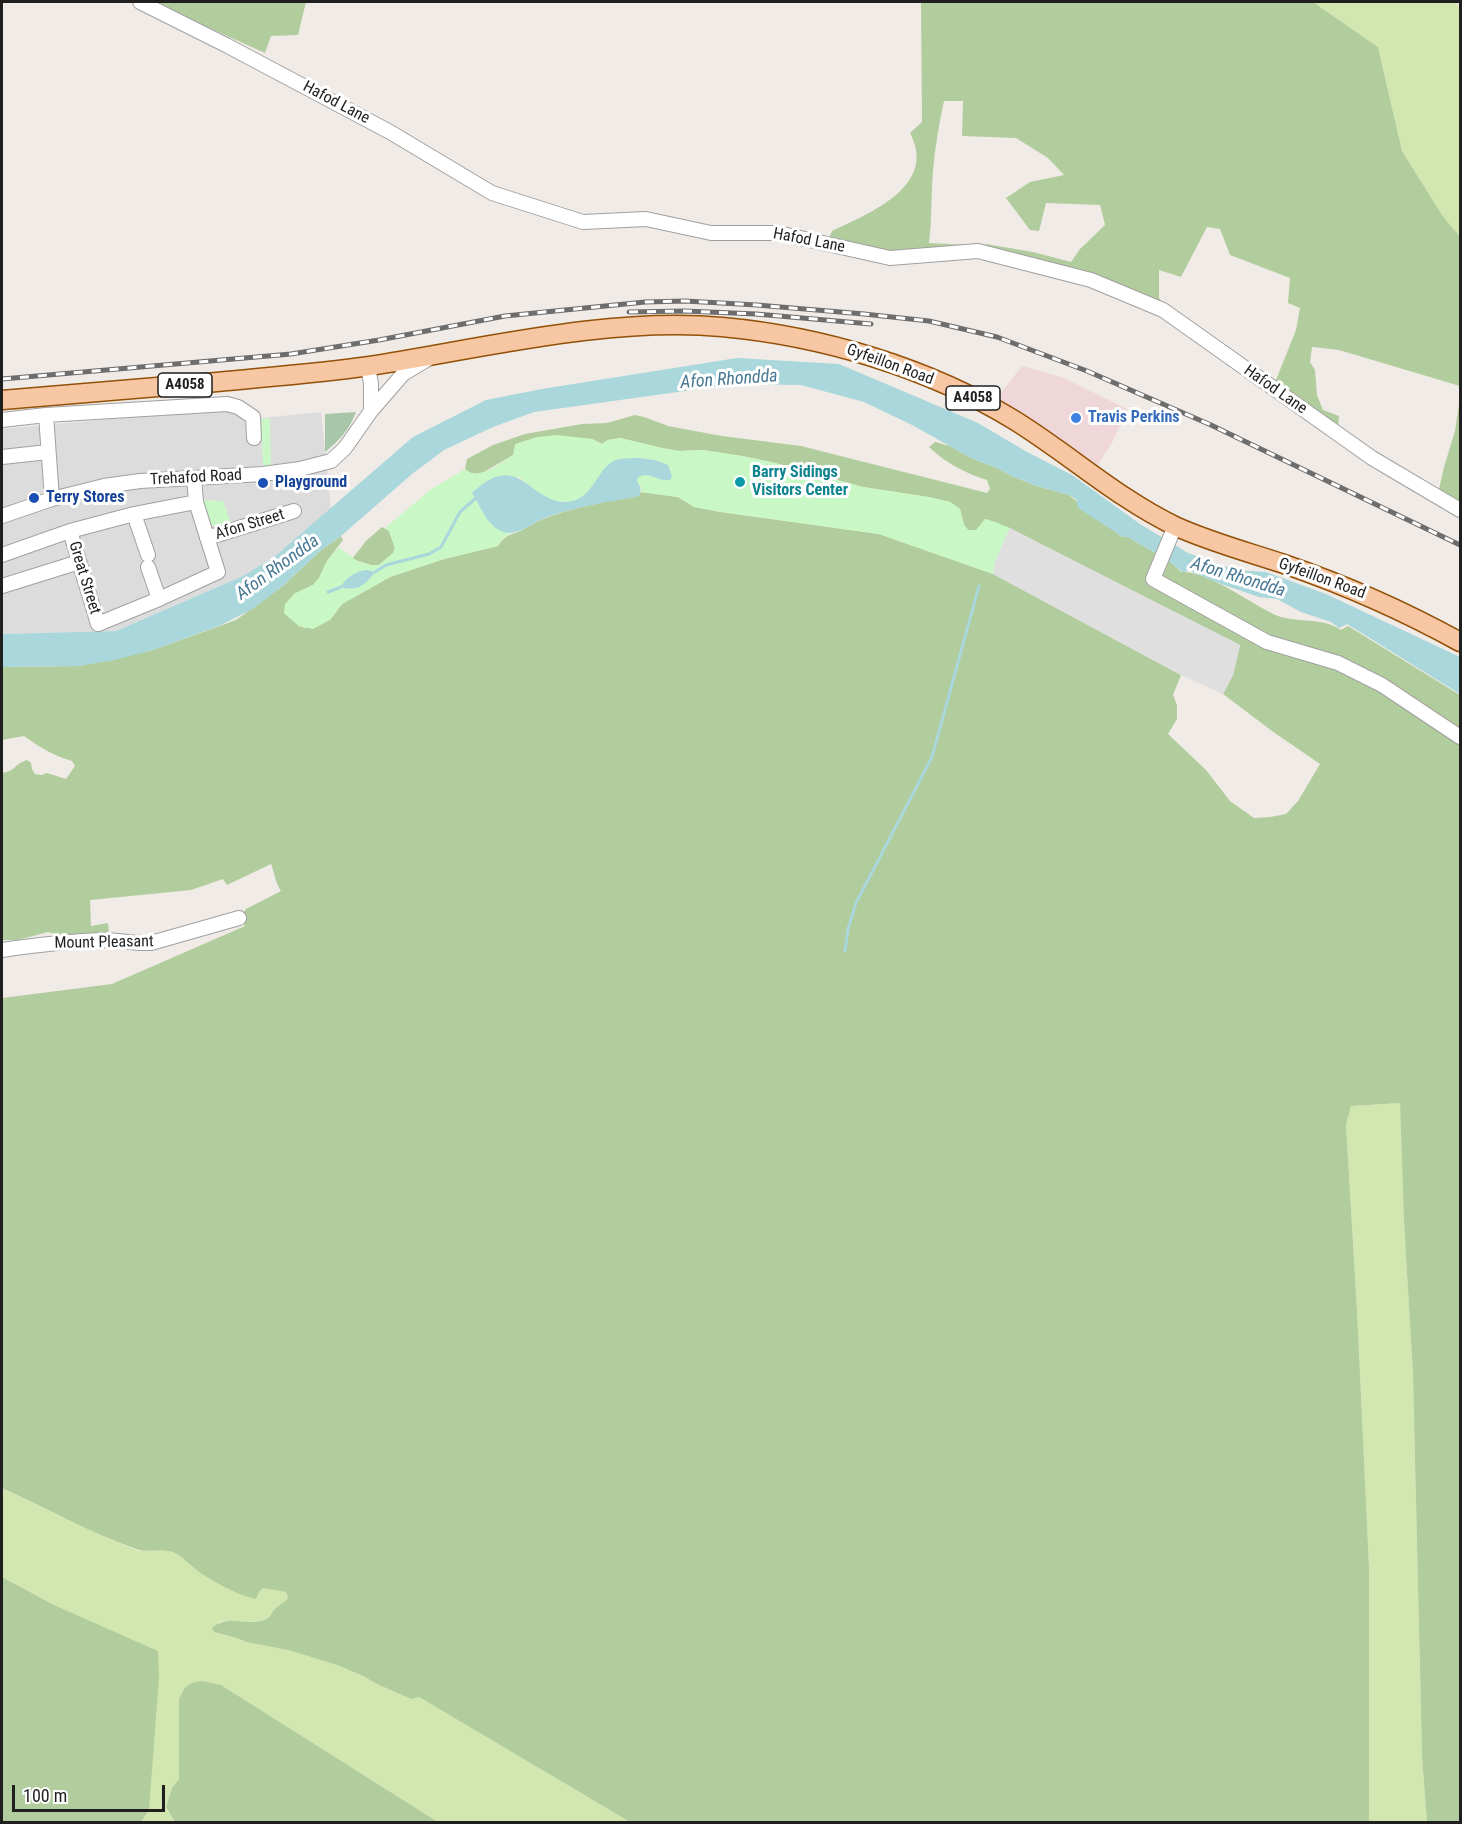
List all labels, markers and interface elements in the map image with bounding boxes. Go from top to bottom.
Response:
street label: Hafod Lane [299,77,373,129]
street label: Hafod Lane [771,225,847,257]
street label: Gyfeillon Road [844,340,936,390]
street label: Hafod Lane [1240,361,1310,419]
water label: Afon Rhondda [680,366,778,394]
road number: A4058 [158,373,212,397]
road number: A4058 [946,386,1000,410]
place label: Travis Perkins [1088,408,1180,428]
marker: Travis Perkins [1069,411,1083,425]
place label: Barry Sidings Visitors Center [752,463,848,501]
street label: Trehafod Road [149,466,243,490]
place label: Playground [275,473,347,493]
marker: Barry Sidings Visitors Center [733,475,747,489]
marker: Playground [256,476,270,490]
place label: Terry Stores [46,488,125,508]
marker: Terry Stores [27,491,41,505]
street label: Afon Street [213,505,287,545]
water label: Afon Rhondda [232,531,324,605]
street label: Great Street [64,539,104,617]
water label: Afon Rhondda [1188,553,1288,603]
street label: Gyfeillon Road [1276,554,1368,604]
street label: Mount Pleasant [54,933,154,953]
scale bar [15,1773,168,1811]
text: 100 m [23,1785,67,1806]

